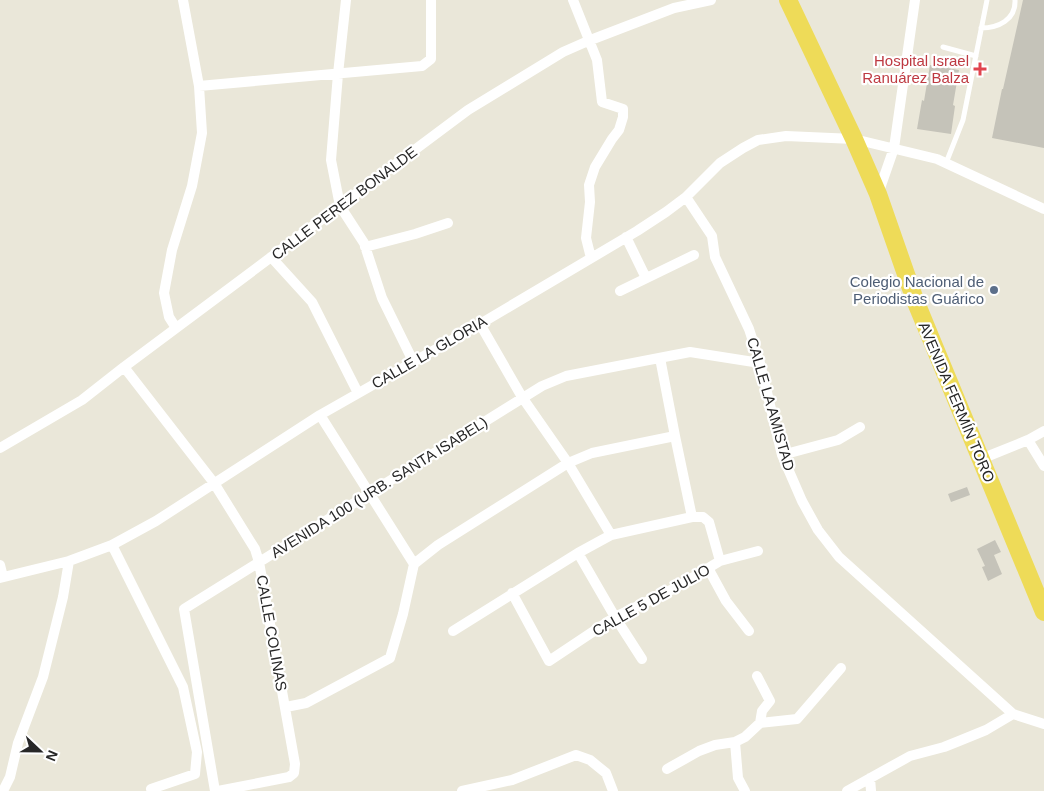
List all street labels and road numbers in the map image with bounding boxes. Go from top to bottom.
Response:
street label: CALLE PEREZ BONALDE [268,143,420,263]
street label: CALLE LA GLORIA [368,312,490,392]
street label: AVENIDA FERMÍN TORO [915,319,999,485]
street label: CALLE LA AMISTAD [744,335,798,473]
street label: AVENIDA 100 (URB. SANTA ISABEL) [268,413,490,561]
street label: CALLE 5 DE JULIO [589,561,713,639]
street label: CALLE COLINAS [253,574,291,692]

